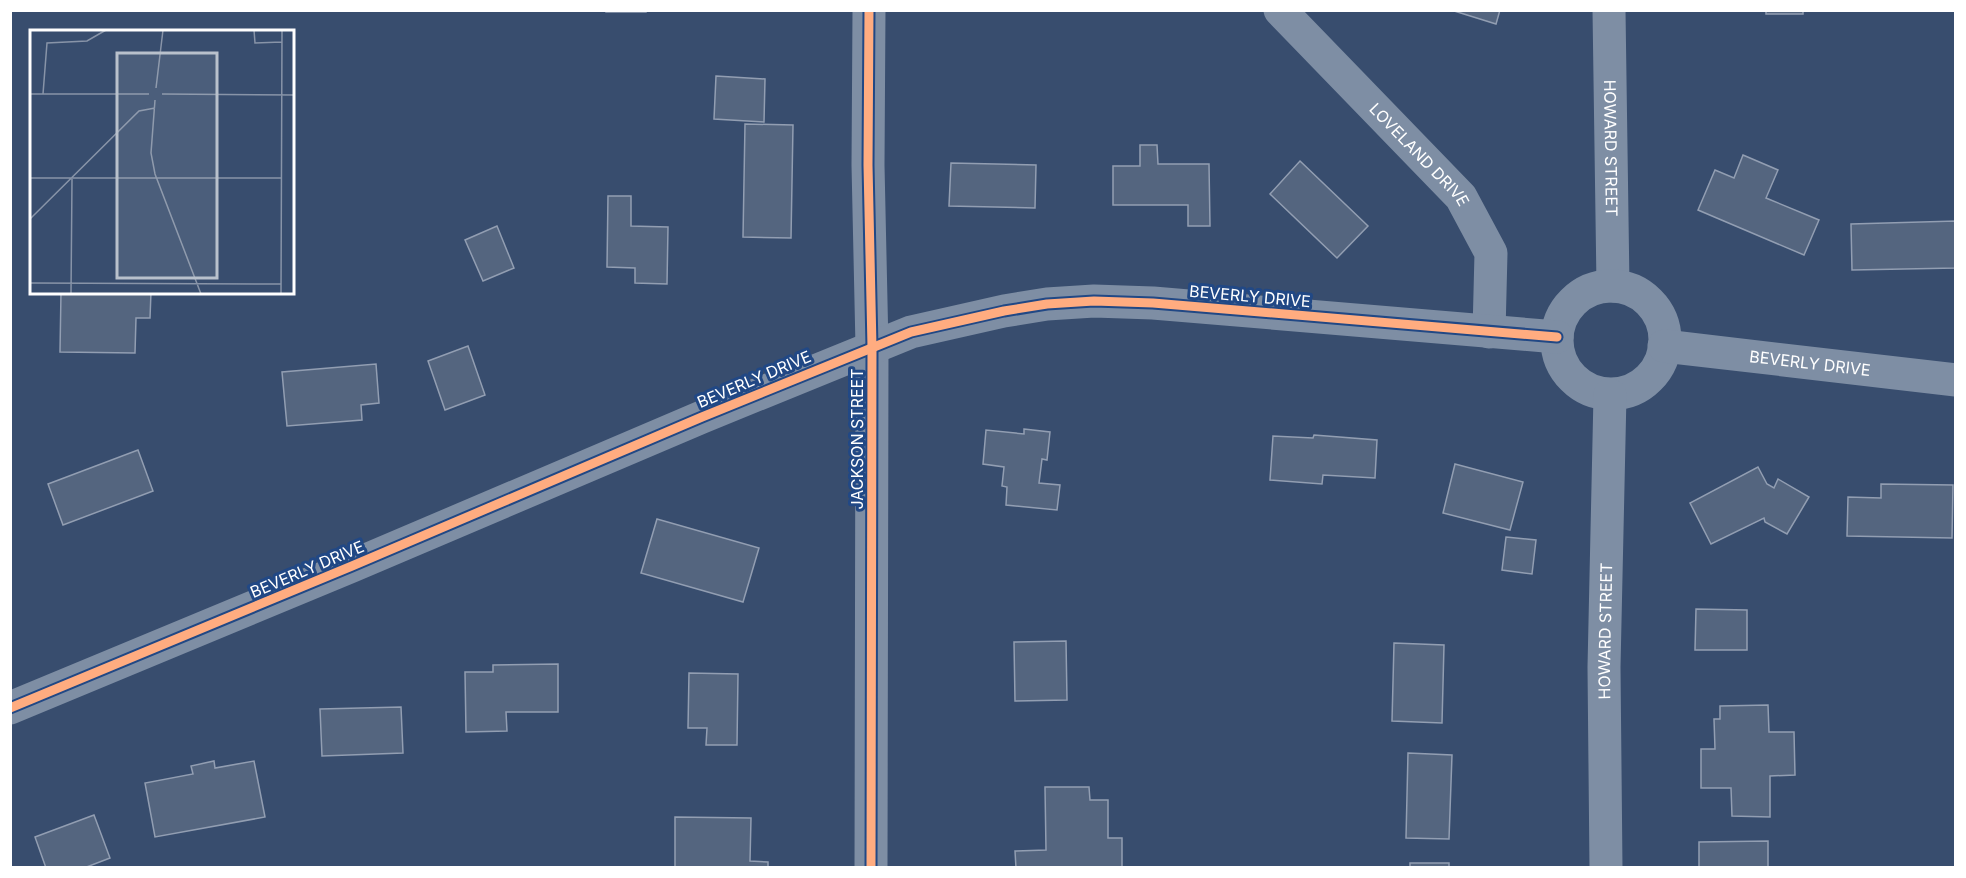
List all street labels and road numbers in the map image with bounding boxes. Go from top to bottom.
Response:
street label: HOWARD STREET [1600,79,1622,217]
street label: LOVELAND DRIVE [1365,99,1474,209]
street label: BEVERLY DRIVE [1189,281,1311,311]
street label: BEVERLY DRIVE [694,346,814,412]
street label: BEVERLY DRIVE [1748,346,1872,380]
street label: JACKSON STREET [847,368,867,510]
street label: BEVERLY DRIVE [247,536,367,602]
street label: HOWARD STREET [1594,562,1616,700]

